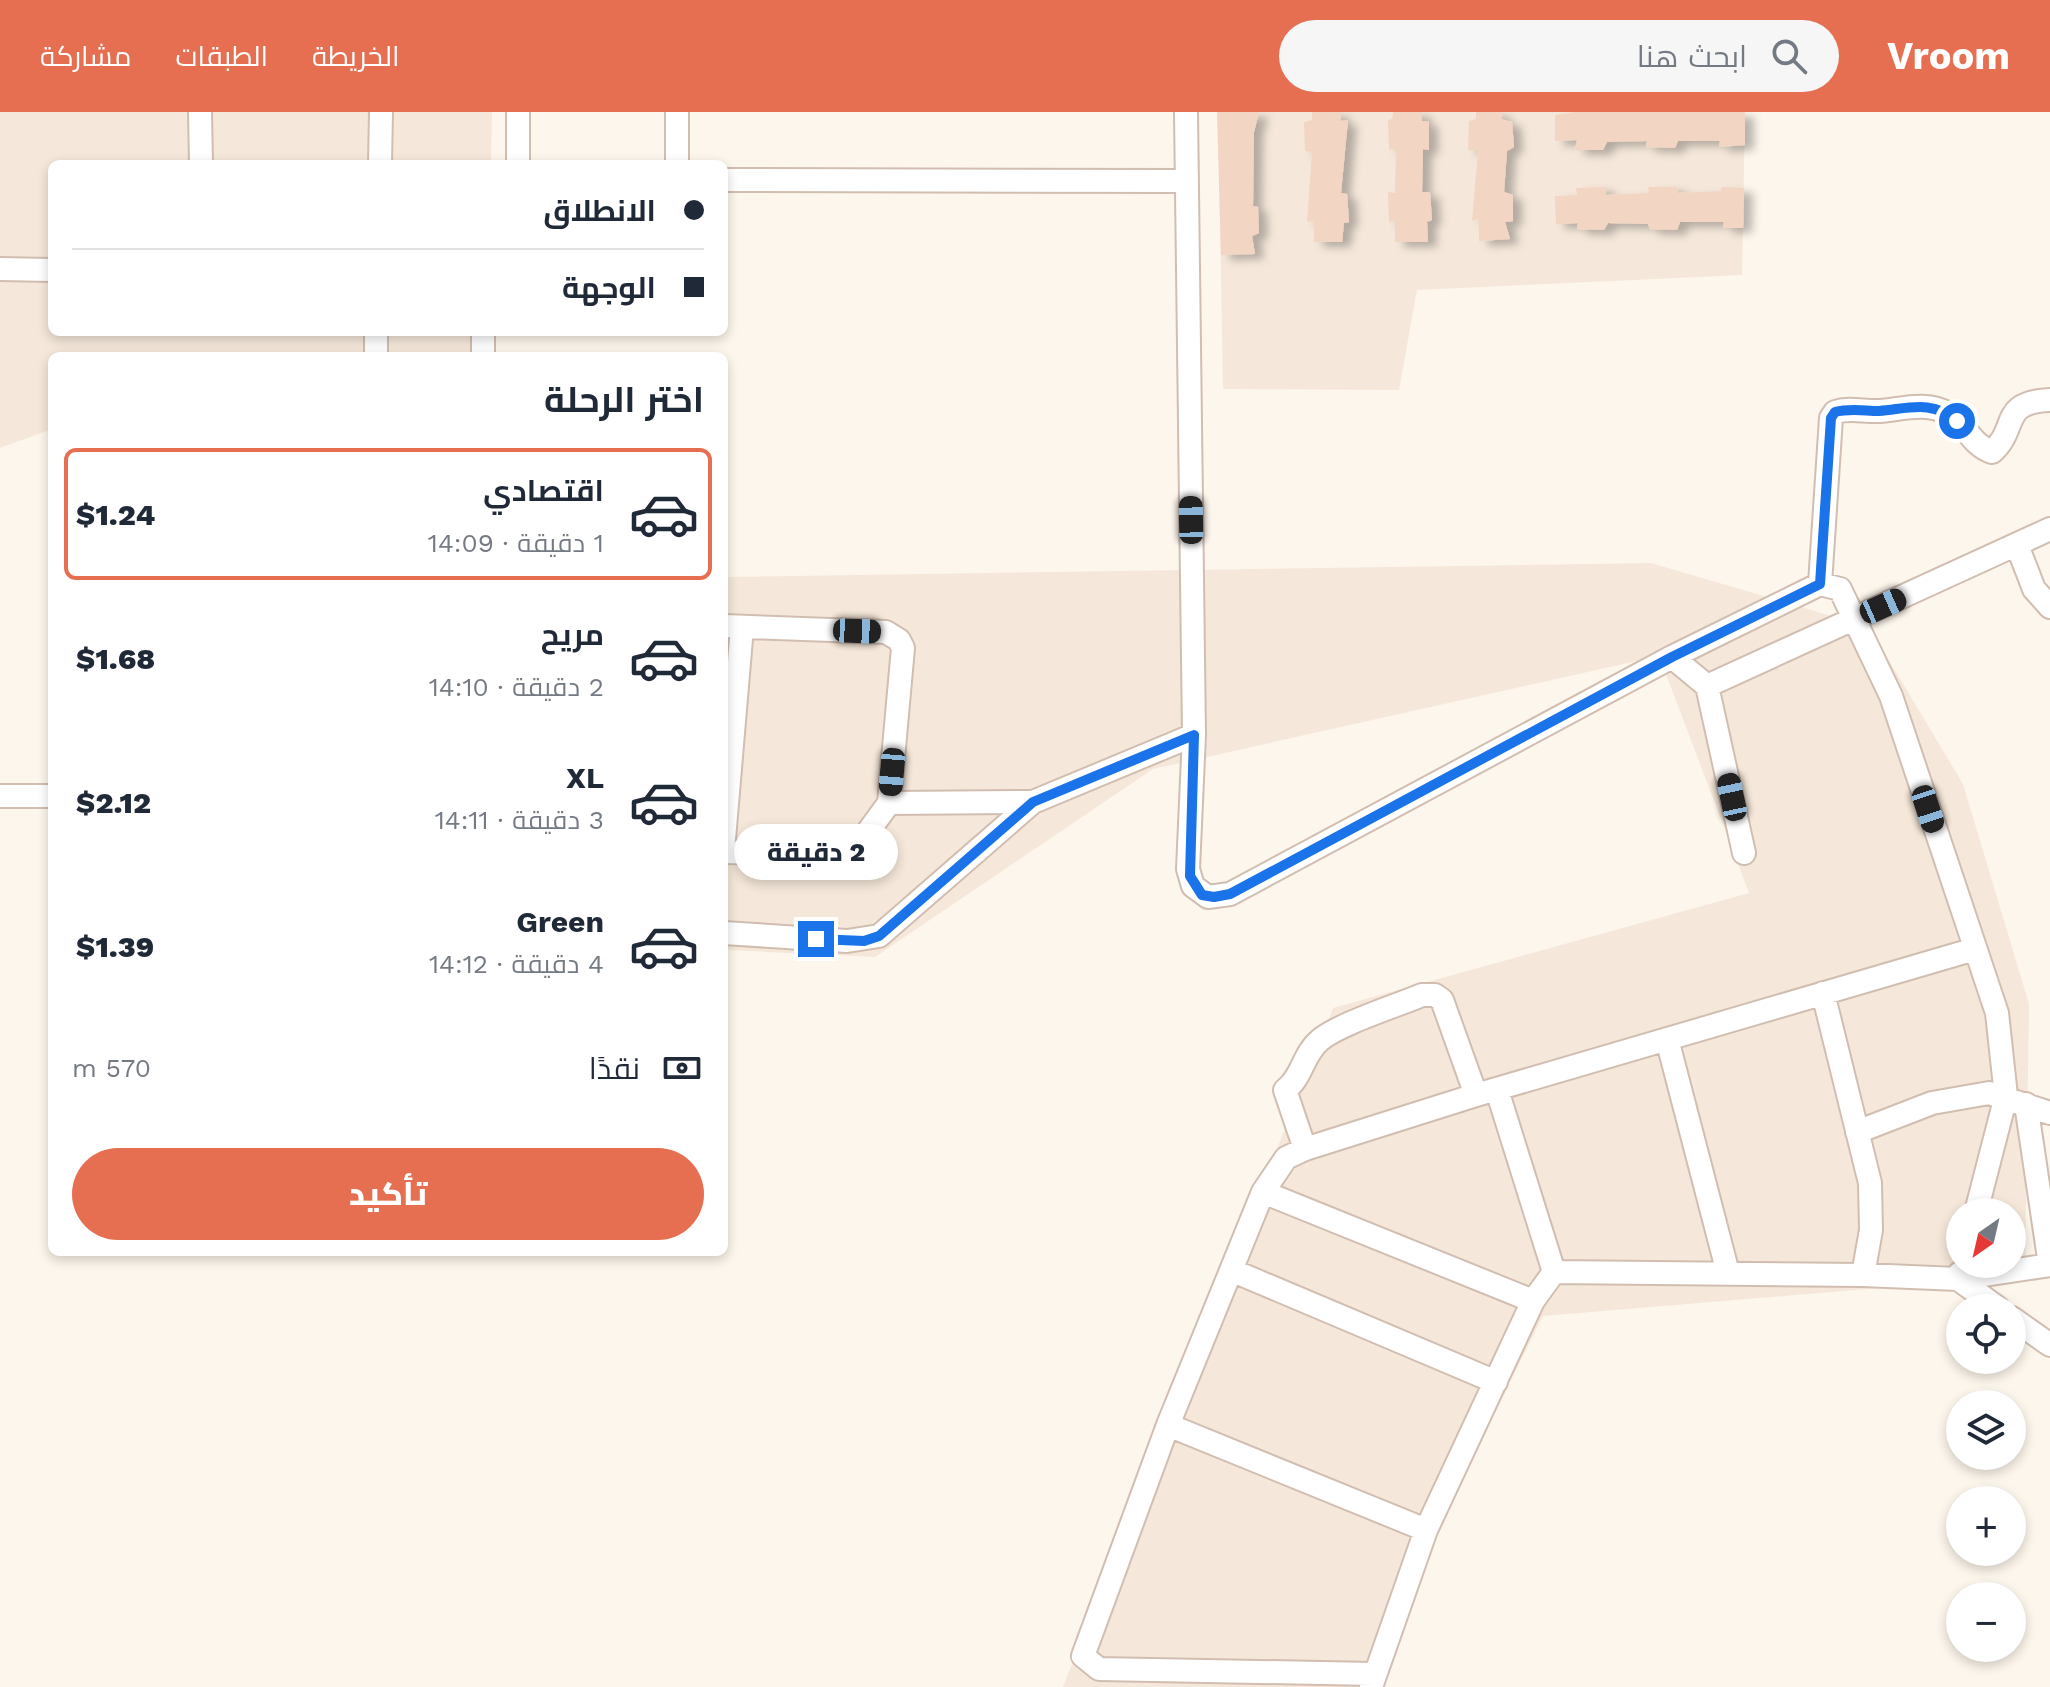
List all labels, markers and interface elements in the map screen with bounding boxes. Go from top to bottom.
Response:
search box [1279,20,1839,92]
icon: search [1767,34,1811,78]
text: Vroom [1887,34,2010,78]
text: ابحث هنا [1637,39,1747,74]
text: مشاركة [40,40,131,73]
text: الطبقات [175,40,268,73]
text: الخريطة [312,40,399,73]
text: الانطلاق [543,193,656,228]
text: الوجهة [562,270,656,305]
text: اختر الرحلة [544,379,704,421]
route start [1939,403,1975,439]
text: اقتصادي [483,473,604,508]
icon: car [628,478,700,550]
car [1179,496,1203,544]
text: $1.24 [76,497,155,532]
text: 1 دقيقة · 14:09 [428,528,604,558]
car [1856,585,1910,627]
text: مريح [541,617,604,652]
car [833,618,881,644]
icon: car [628,622,700,694]
text: $1.68 [76,641,155,676]
text: 2 دقيقة · 14:10 [429,672,604,702]
car [878,747,906,797]
text: XL [566,760,604,795]
icon: car [628,766,700,838]
car [1715,771,1749,823]
car [1909,782,1947,836]
text: $2.12 [76,785,151,820]
text: 3 دقيقة · 14:11 [435,805,604,835]
callout: 2 دقيقة [734,823,898,879]
text: 2 دقيقة [767,837,865,867]
text: Green [516,904,604,939]
icon: car [628,910,700,982]
route end [798,921,834,957]
text: $1.39 [76,929,154,964]
text: 4 دقيقة · 14:12 [429,949,604,979]
icon: cash [660,1046,704,1090]
text: نقدًا [589,1051,640,1086]
text: 570 m [72,1053,151,1083]
button: تأكيد [72,1148,704,1240]
north arrow [1946,1198,2026,1278]
map controls [1946,1198,2026,1662]
button: locate [1946,1294,2026,1374]
button: layers [1946,1390,2026,1470]
button: + [1946,1486,2026,1566]
button: − [1946,1582,2026,1662]

